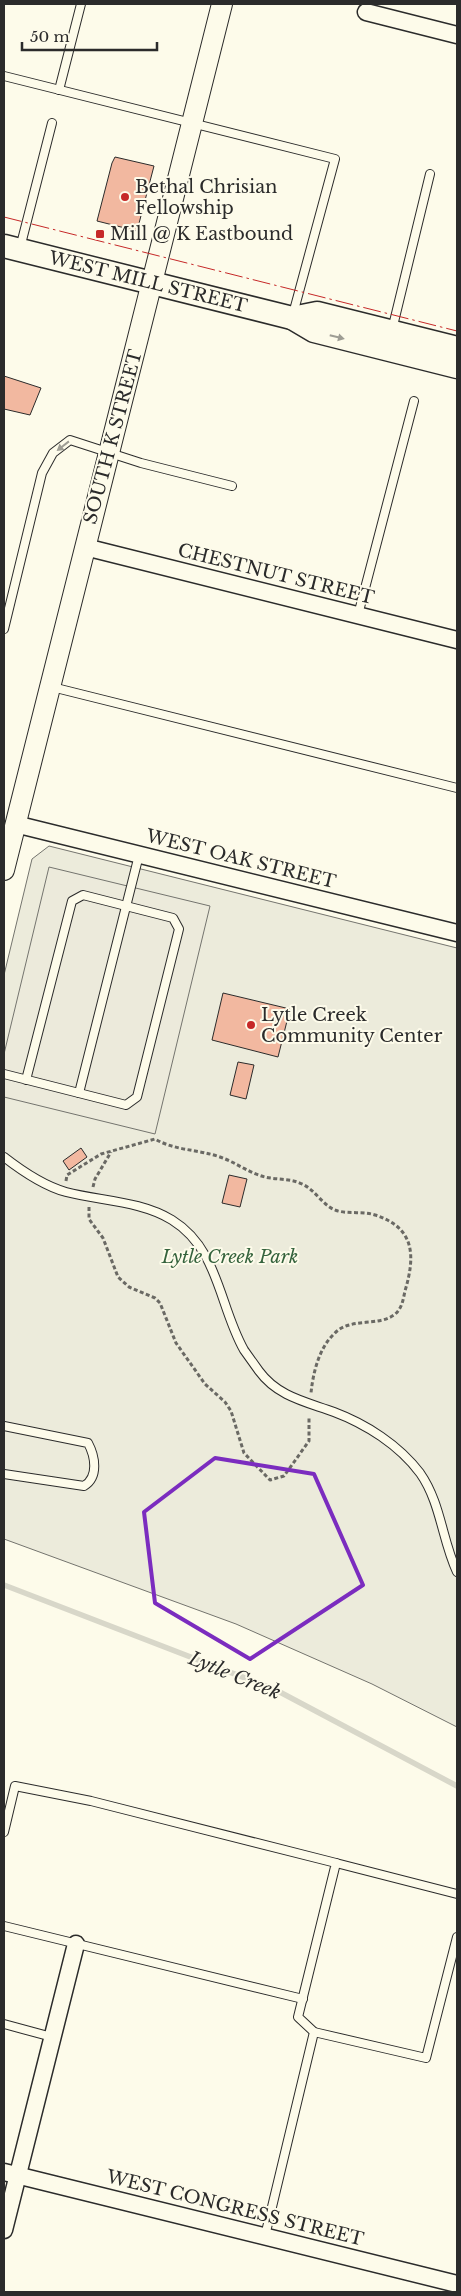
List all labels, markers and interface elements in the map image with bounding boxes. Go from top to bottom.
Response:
scale bar [22,20,158,52]
text: 50 m [30,27,70,46]
place label: Bethal Chrisian Fellowship [135,176,278,219]
marker: Bethal Chrisian Fellowship [119,191,131,203]
place label: Mill @ K Eastbound [110,223,293,245]
marker: Mill @ K Eastbound [94,228,106,240]
street label: WEST MILL STREET [46,246,250,317]
one-way arrow [329,333,344,341]
street label: SOUTH K STREET [79,347,147,527]
one-way arrow [57,440,70,451]
street label: CHESTNUT STREET [176,539,377,609]
street label: WEST OAK STREET [143,825,339,893]
place label: Lytle Creek Community Center [261,1004,443,1047]
marker: Lytle Creek Community Center [245,1019,257,1031]
park label: Lytle Creek Park [161,1246,298,1268]
water label: Lytle Creek [184,1646,284,1704]
street label: WEST CONGRESS STREET [103,2165,366,2251]

